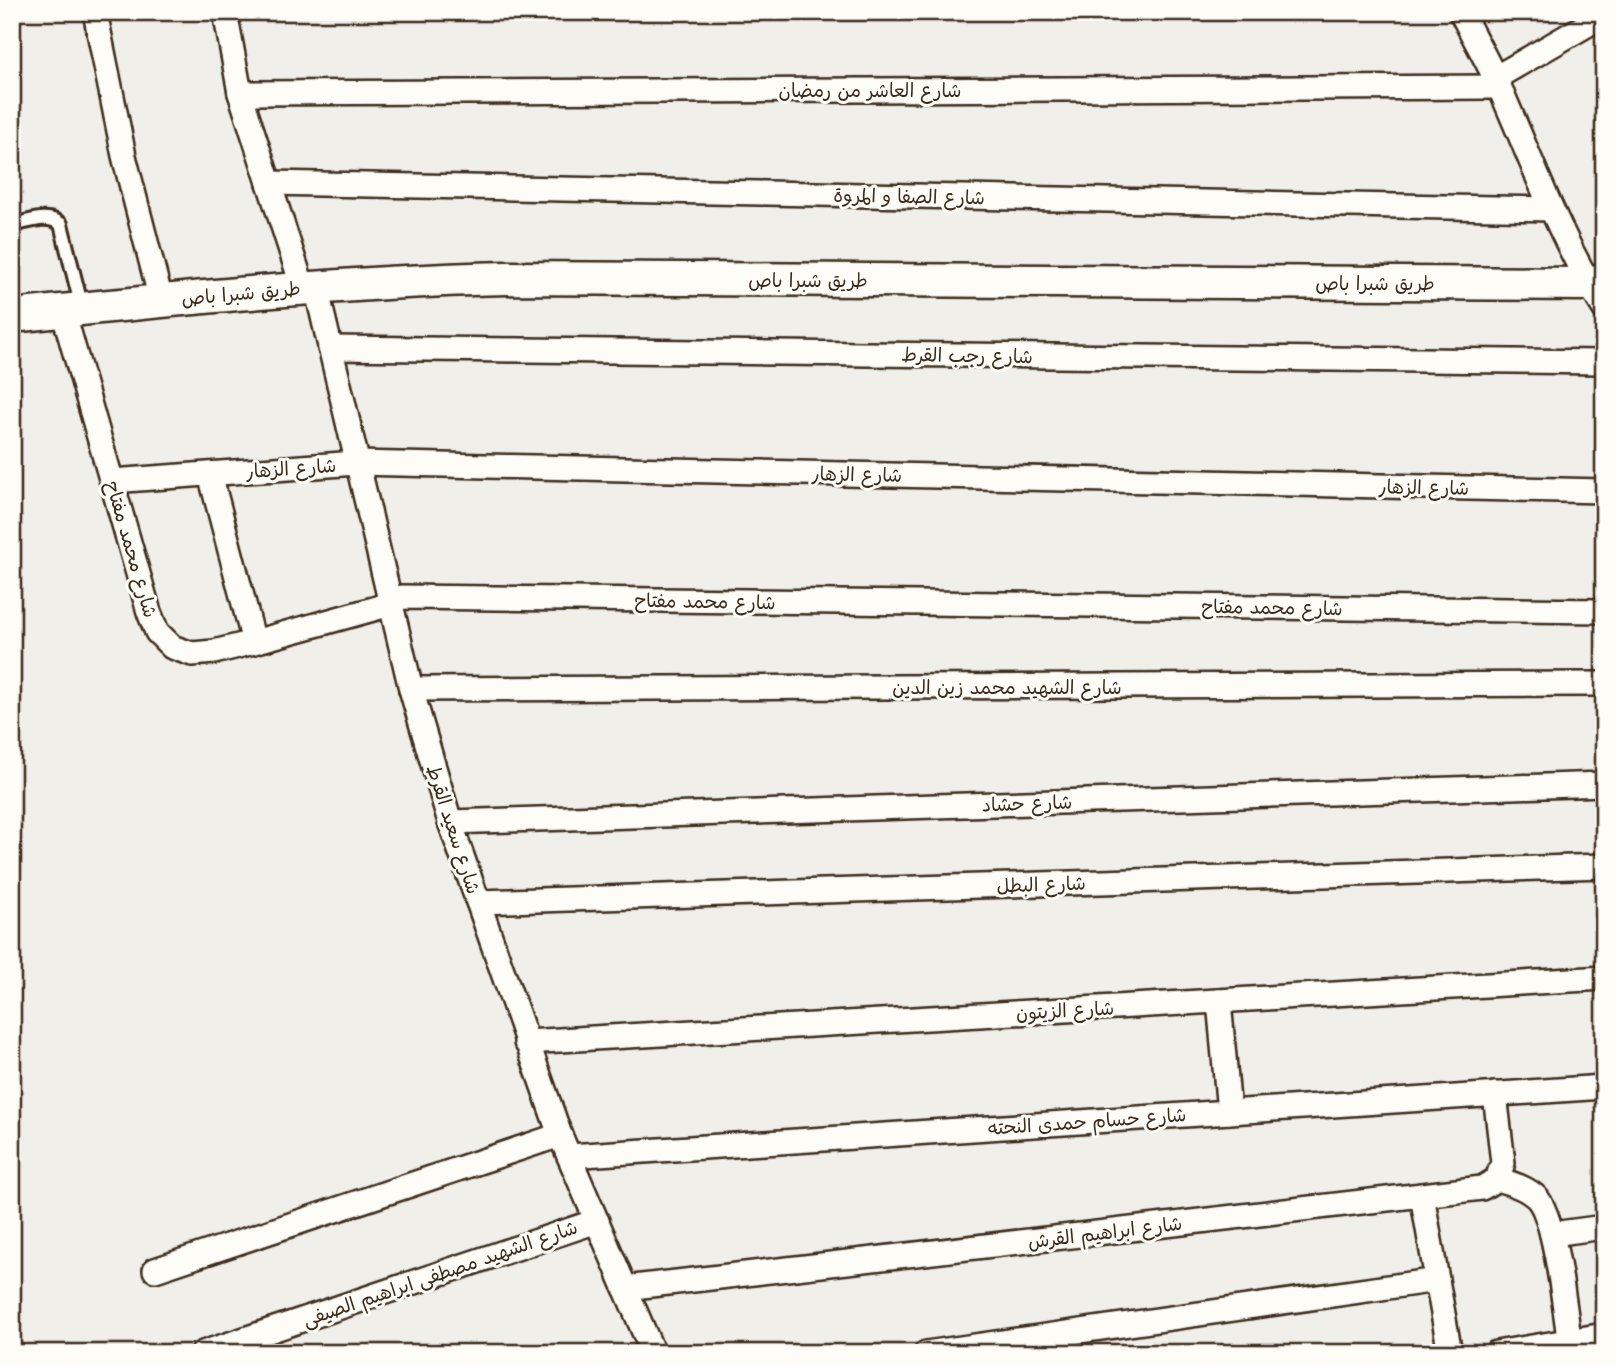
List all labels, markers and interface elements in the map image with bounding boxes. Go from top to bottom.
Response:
street label: شارع العاشر من رمضان [779,75,961,104]
street label: شارع الصفا و المروة [833,180,985,211]
street label: طريق شبرا باص [748,265,868,293]
street label: طريق شبرا باص [1315,268,1435,296]
street label: طريق شبرا باص [180,273,302,311]
street label: شارع رجب القرط [901,339,1033,370]
street label: شارع الزهار [244,450,337,485]
street label: شارع الزهار [811,458,902,489]
street label: شارع الزهار [1378,471,1469,502]
street label: شارع محمد مفتاح [99,477,166,621]
street label: شارع محمد مفتاح [634,585,776,616]
street label: شارع محمد مفتاح [1201,591,1343,622]
street label: شارع الشهيد محمد زين الدين [892,672,1122,701]
street label: شارع سعيد القرط [420,760,489,897]
street label: شارع حشاد [981,786,1073,819]
street label: شارع البطل [996,867,1086,900]
street label: شارع الزيتون [1015,992,1115,1027]
street label: شارع حسام حمدى النحته [987,1099,1187,1143]
street label: شارع ابراهيم القرش [1026,1208,1184,1256]
street label: شارع الشهيد مصطفى ابراهيم الصيفى [298,1212,582,1334]

